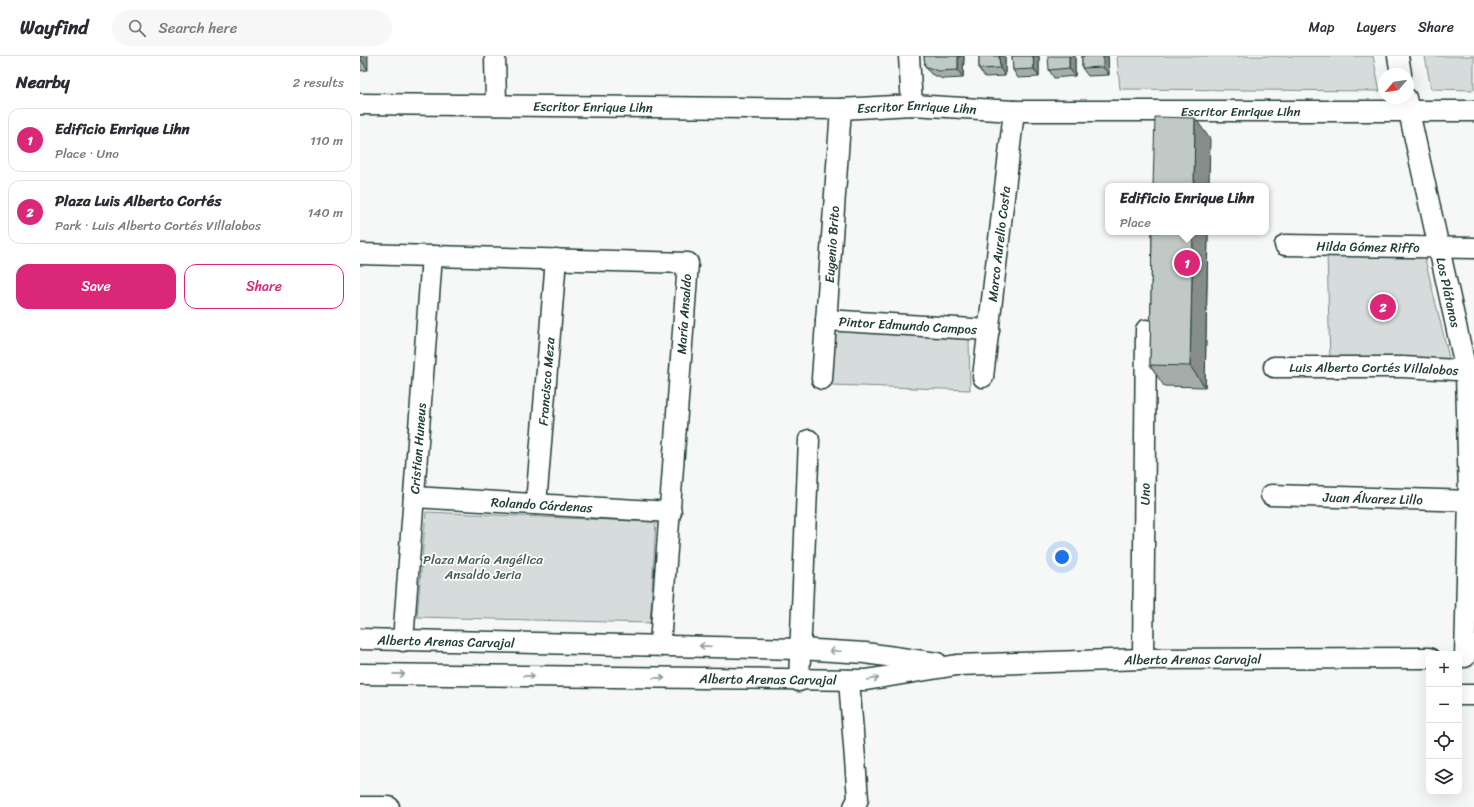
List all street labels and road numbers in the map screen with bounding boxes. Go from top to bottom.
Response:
street label: Escritor Enrique Lihn [856,93,977,120]
street label: Escritor Enrique Lihn [533,94,653,119]
street label: Escritor Enrique Lihn [1181,100,1301,123]
street label: Marco Aurelio Costa [980,184,1017,303]
street label: Eugenio Brito [817,204,846,284]
street label: Hilda Gómez Riffo [1316,234,1420,259]
street label: Los Plátanos [1430,255,1468,330]
street label: María Ansaldo [670,273,698,355]
street label: Pintor Edmundo Campos [838,309,979,341]
street label: Francisco Meza [531,336,561,426]
street label: Luis Alberto Cortés Villalobos [1289,356,1460,382]
street label: Cristian Huneus [403,402,432,495]
street label: Uno [1133,482,1156,505]
street label: Juan Álvarez Lillo [1322,485,1424,511]
street label: Rolando Cárdenas [490,490,594,519]
street label: Alberto Arenas Carvajal [376,628,515,654]
street label: Alberto Arenas Carvajal [1123,647,1262,671]
street label: Alberto Arenas Carvajal [698,667,837,691]

